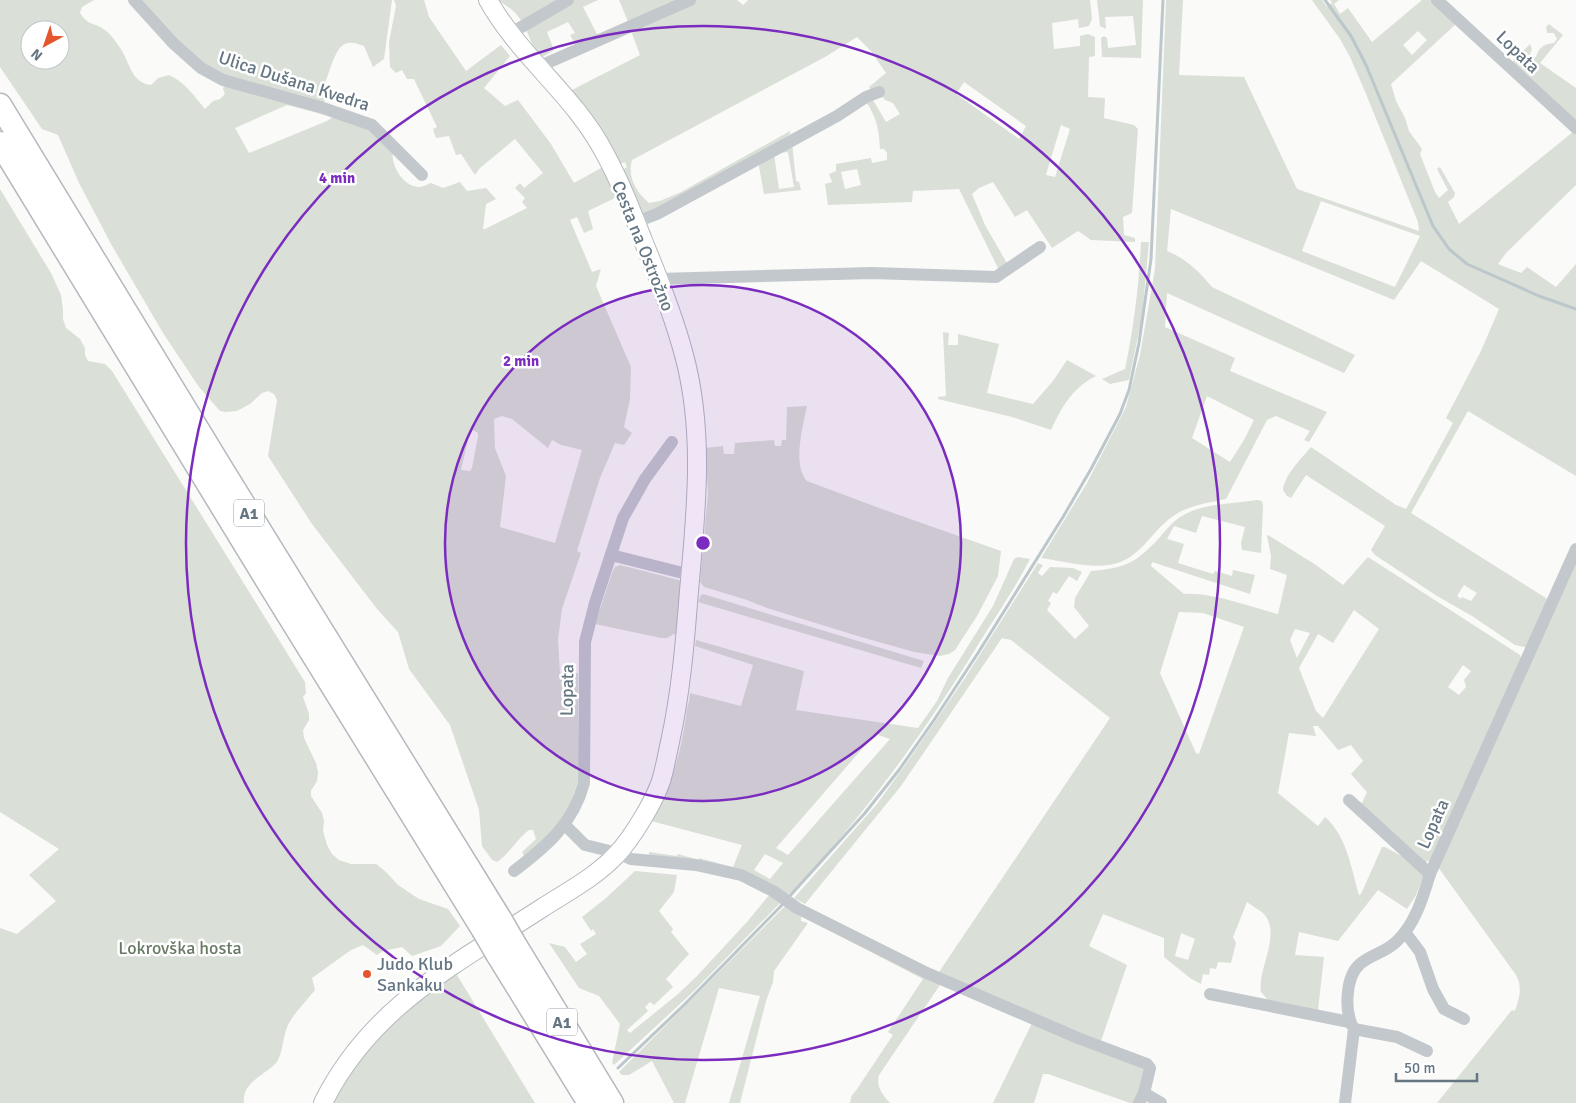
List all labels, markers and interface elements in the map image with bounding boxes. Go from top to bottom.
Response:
north arrow [20,20,70,70]
street label: Lopata [1492,26,1544,78]
text: N [28,45,46,64]
street label: Ulica Dušana Kvedra [216,46,372,116]
text: 4 min [319,169,355,187]
street label: Cesta na Ostrožno [607,178,679,314]
text: 2 min [503,352,539,370]
road number: A1 [234,499,264,526]
centre of rings [694,534,712,552]
street label: Lopata [556,664,578,716]
street label: Lopata [1412,796,1454,852]
park label: Lokrovška hosta [118,937,242,959]
place label: Judo Klub Sankaku [377,953,453,996]
marker: Judo Klub Sankaku [361,968,373,980]
road number: A1 [547,1009,577,1036]
scale bar [1396,1050,1477,1082]
text: 50 m [1404,1059,1435,1077]

